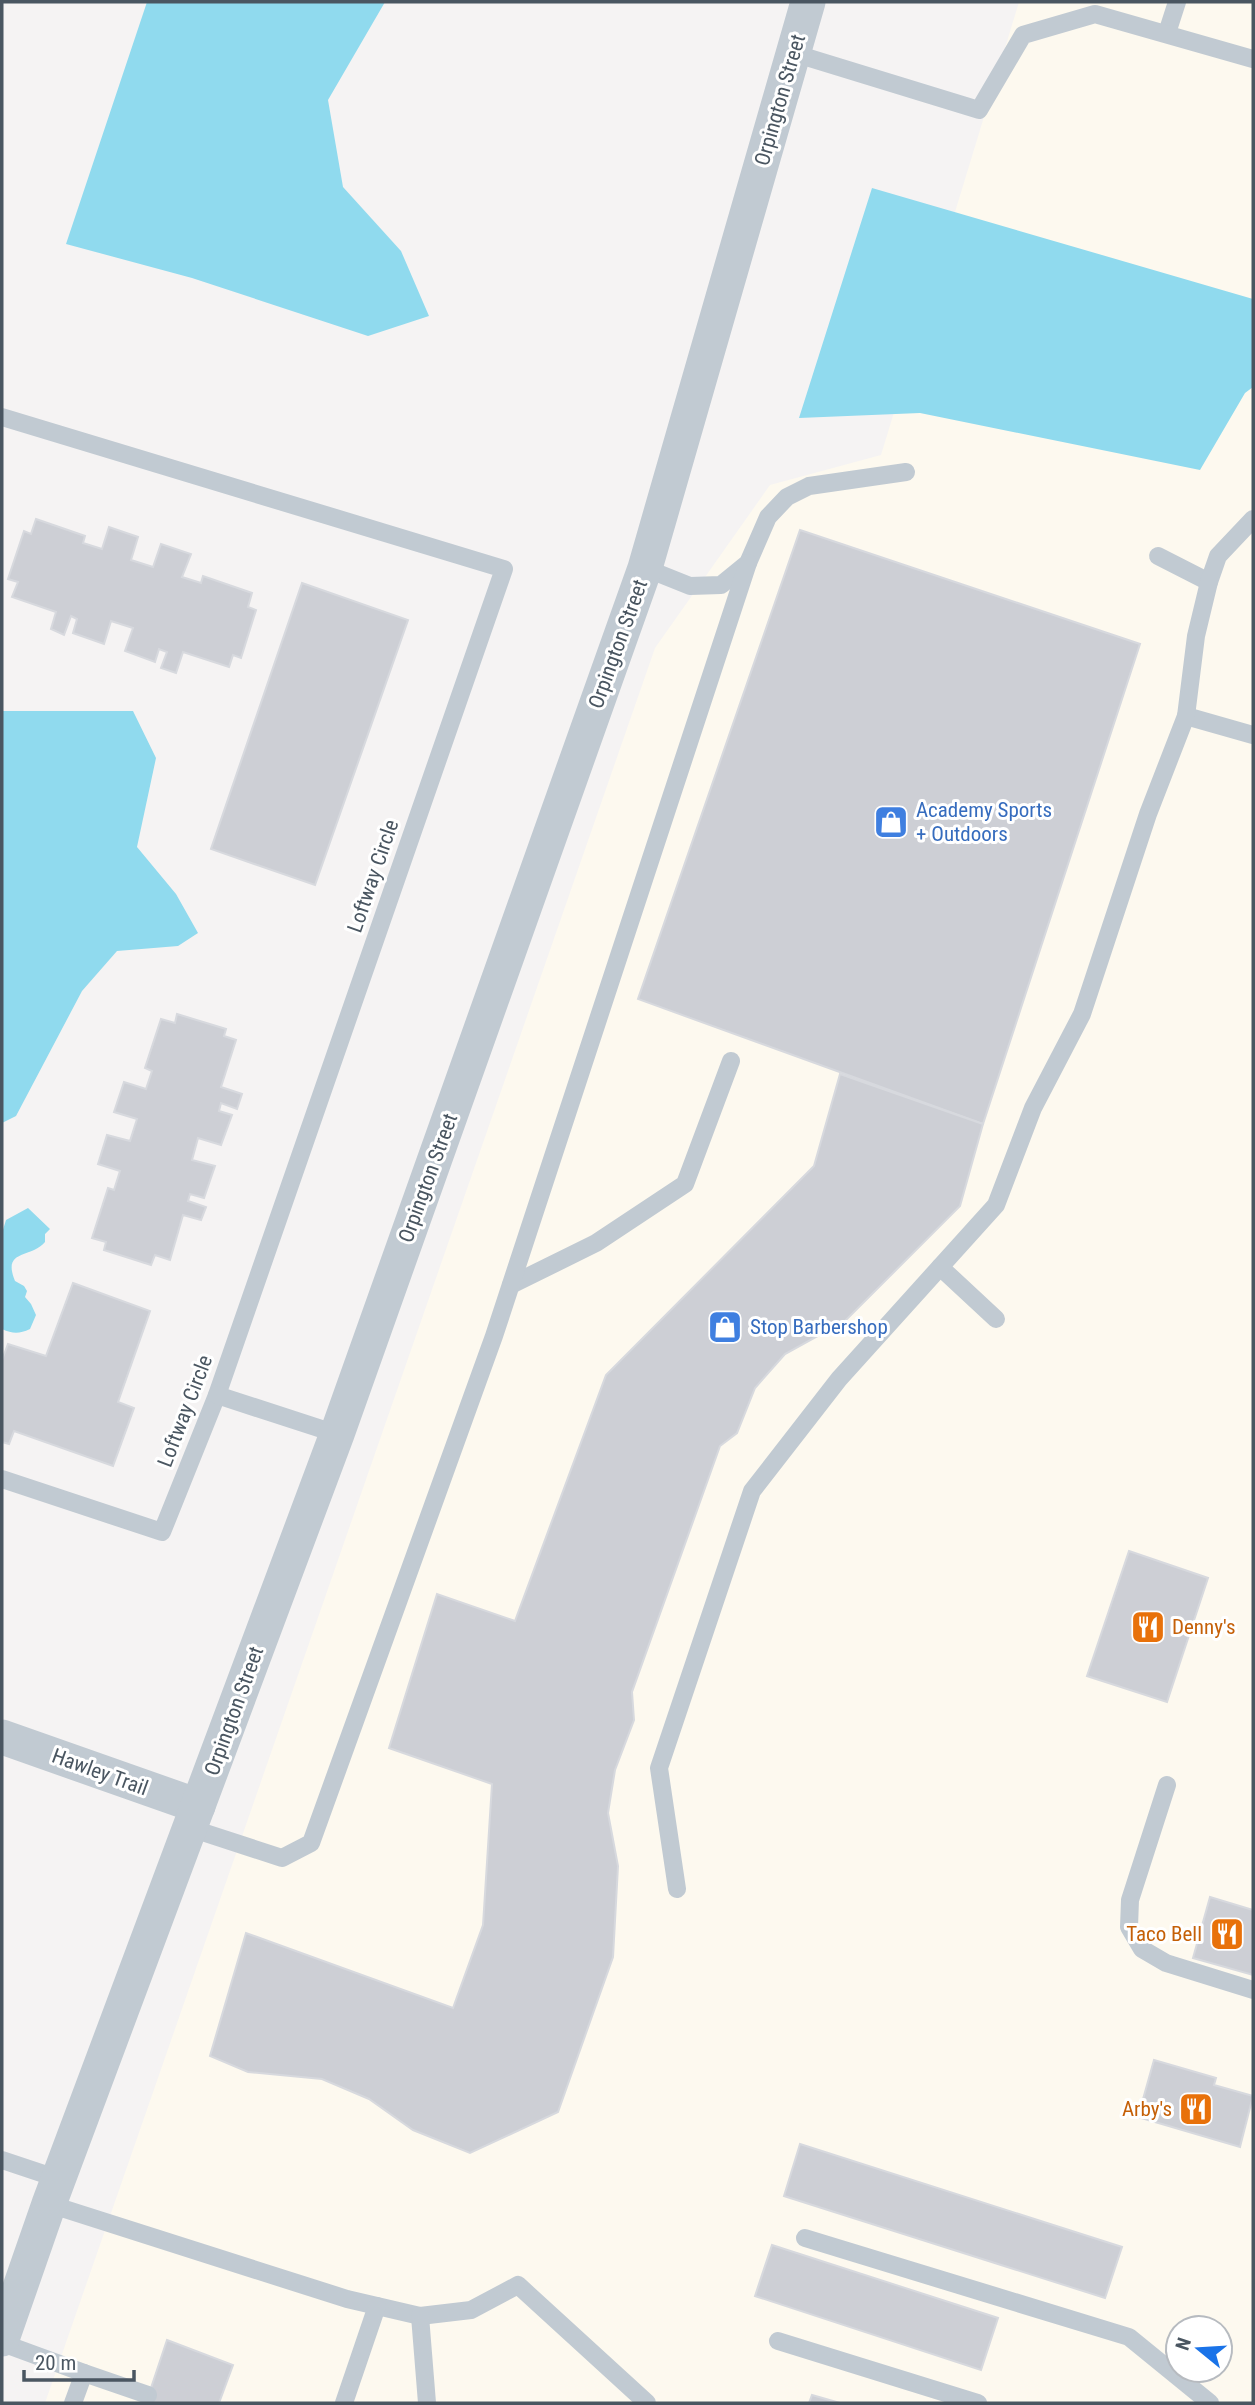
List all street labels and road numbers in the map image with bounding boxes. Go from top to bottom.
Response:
street label: Orpington Street [750,32,810,168]
street label: Orpington Street [584,576,652,712]
street label: Loftway Circle [342,816,404,936]
street label: Orpington Street [394,1110,462,1246]
street label: Loftway Circle [153,1352,217,1470]
street label: Orpington Street [200,1643,268,1779]
street label: Hawley Trail [49,1744,151,1800]

